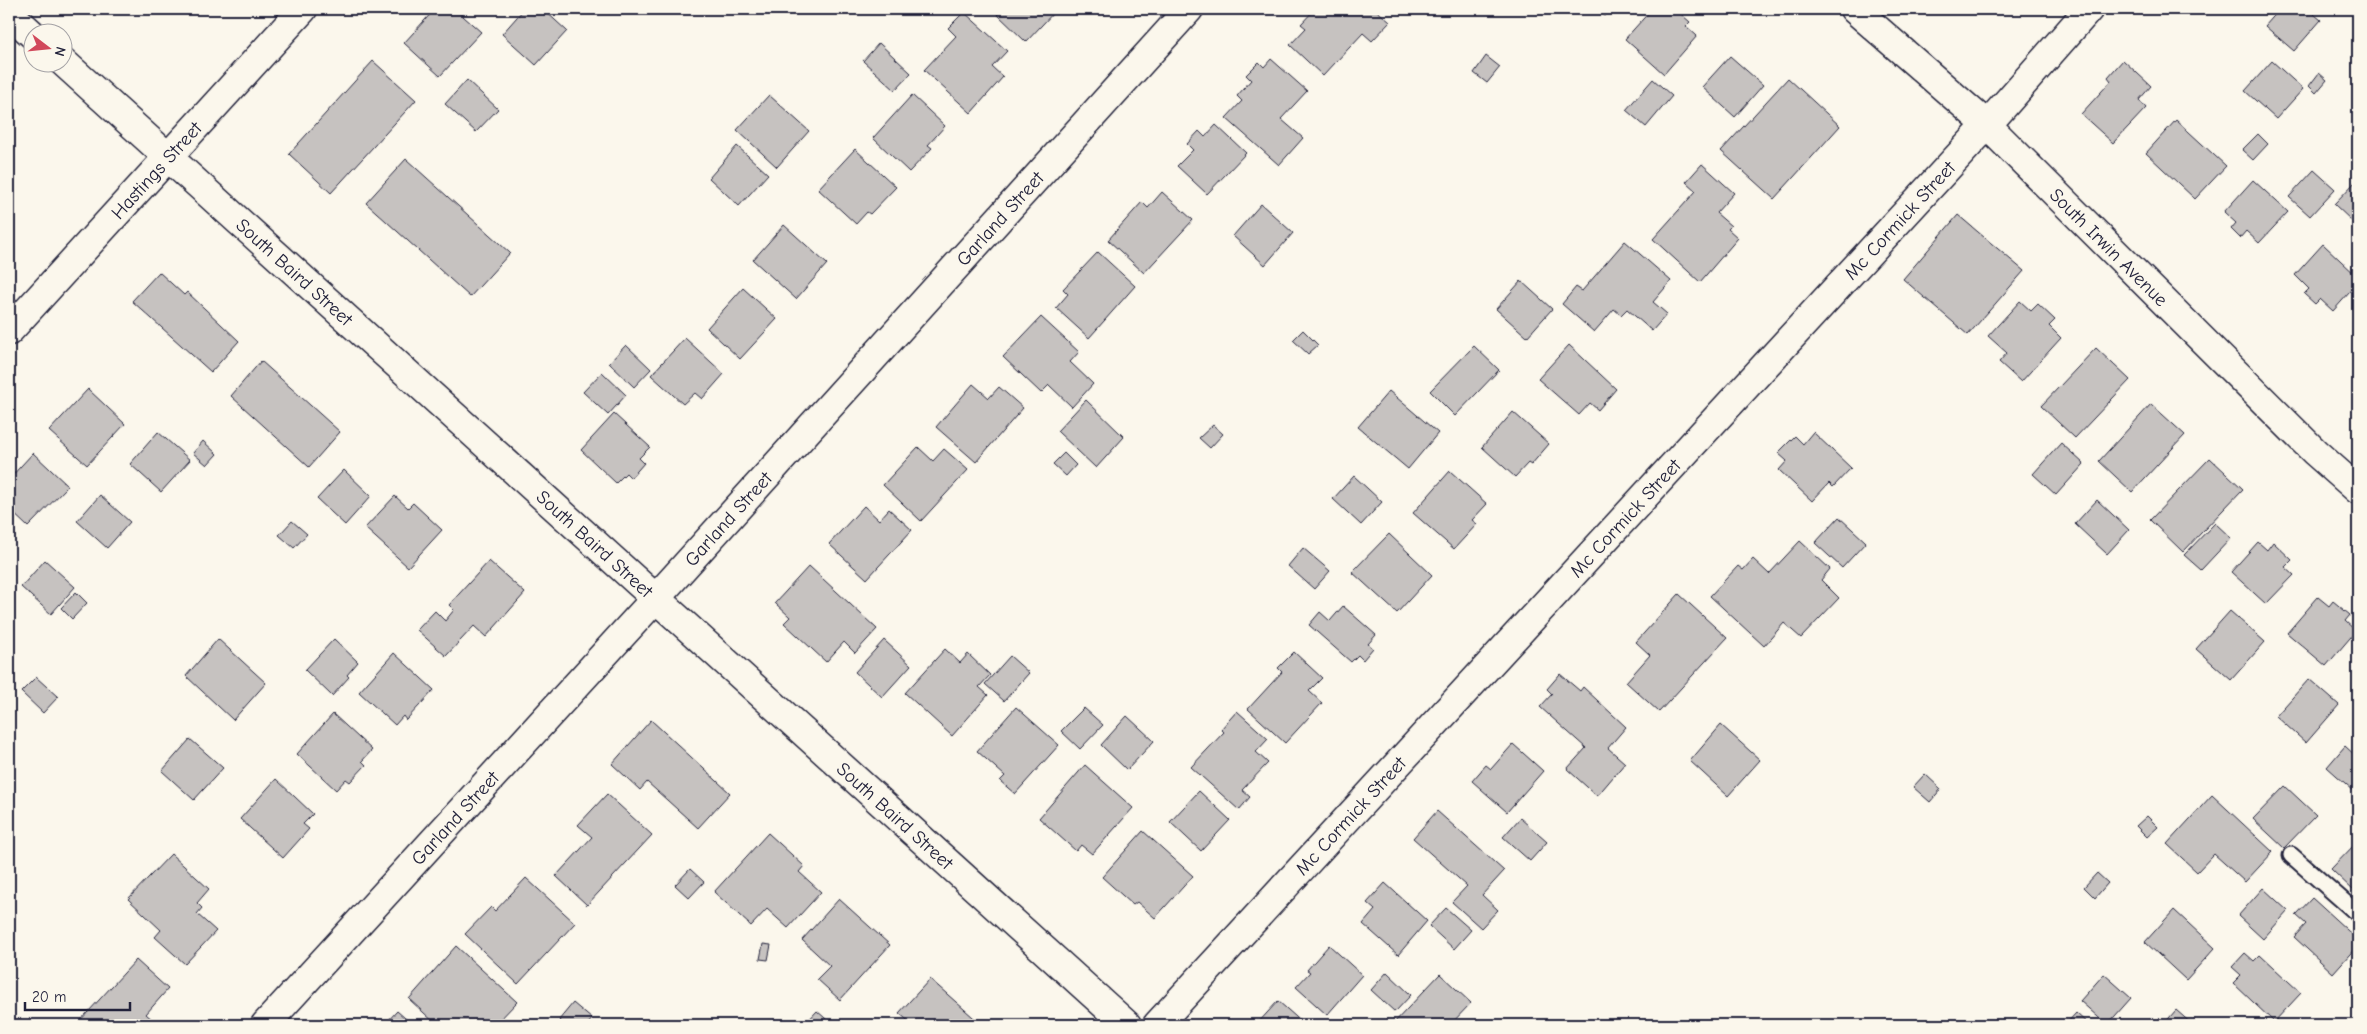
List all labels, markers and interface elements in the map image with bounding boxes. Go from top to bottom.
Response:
north arrow [22,22,72,72]
text: N [51,45,69,58]
street label: Hastings Street [107,117,207,224]
street label: Mc Cormick Street [1840,157,1960,284]
street label: Garland Street [952,167,1049,271]
street label: South Irwin Avenue [2045,184,2172,311]
street label: South Baird Street [231,214,357,331]
street label: Mc Cormick Street [1566,454,1686,582]
street label: Garland Street [680,467,777,571]
street label: South Baird Street [532,486,658,603]
street label: Mc Cormick Street [1291,752,1411,880]
street label: South Baird Street [832,758,958,875]
street label: Garland Street [407,767,504,870]
scale bar [25,979,130,1011]
text: 20 m [32,988,66,1006]

